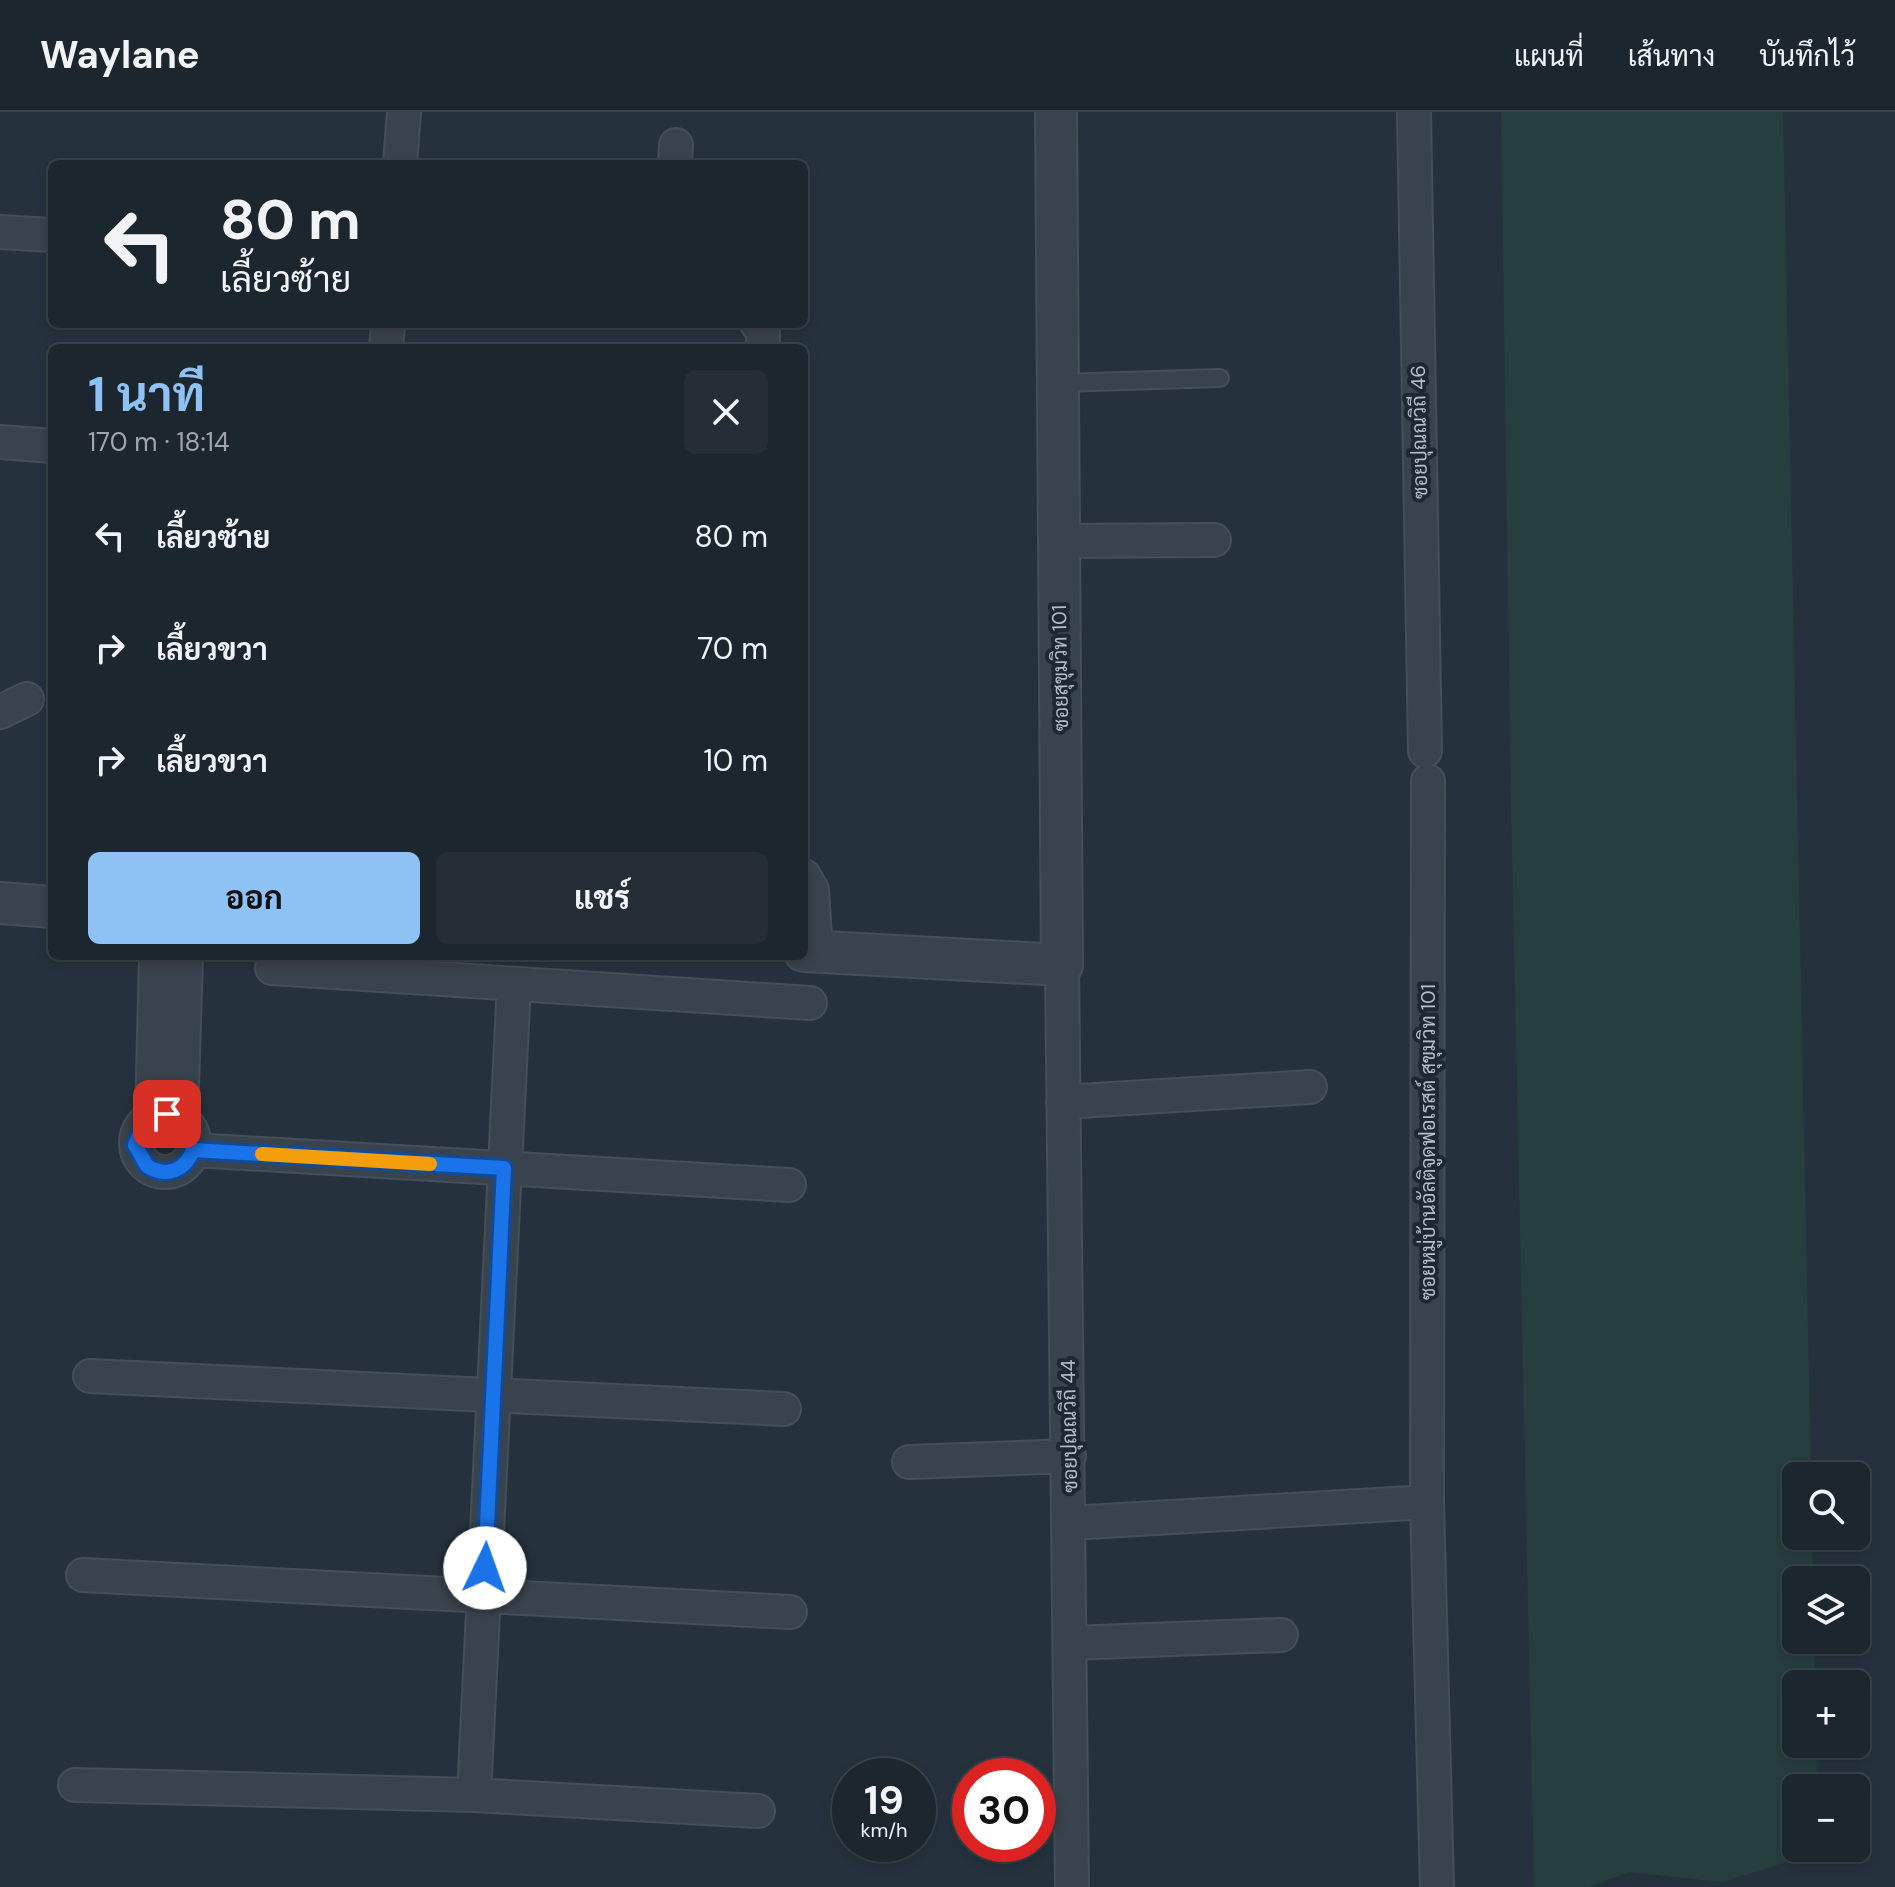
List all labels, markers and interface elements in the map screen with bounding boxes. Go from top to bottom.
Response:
text: Waylane [40,30,200,80]
text: แผนที่ [1514,38,1584,75]
text: เส้นทาง [1628,38,1715,75]
text: บันทึกไว้ [1759,38,1855,75]
text: 80 m [220,183,361,256]
icon: left [88,192,192,296]
text: เลี้ยวซ้าย [220,256,351,303]
text: 1 นาที [88,363,205,426]
street label: ซอยปุณณวิถี 46 [1405,365,1434,499]
button: close [684,370,768,454]
text: 170 m · 18:14 [88,425,230,459]
icon: left [88,514,132,558]
text: 80 m [695,517,768,556]
text: เลี้ยวซ้าย [156,518,270,557]
street label: ซอยสุขุมวิท 101 [1046,605,1075,731]
icon: right [88,626,132,670]
text: 70 m [697,629,768,668]
text: เลี้ยวขวา [156,630,268,669]
icon: right [88,738,132,782]
text: 10 m [703,741,768,780]
text: เลี้ยวขวา [156,742,268,781]
button: ออก [88,852,420,944]
button: แชร์ [436,852,768,944]
street label: ซอยหมู่บ้านอัลติจูดฟอเรสต์ สุขุมวิท 101 [1414,984,1443,1300]
pin [133,1080,201,1148]
icon: arrive [145,1092,189,1136]
street label: ซอยปุณณวิถี 44 [1055,1359,1084,1493]
map controls [1782,1462,1870,1862]
button: search [1782,1462,1870,1550]
position arrow [443,1526,527,1610]
button: layers [1782,1566,1870,1654]
button: + [1782,1670,1870,1758]
speed limit sign: 30 [952,1758,1056,1862]
text: 19 [864,1774,904,1826]
button: − [1782,1774,1870,1862]
text: km/h [860,1817,908,1843]

